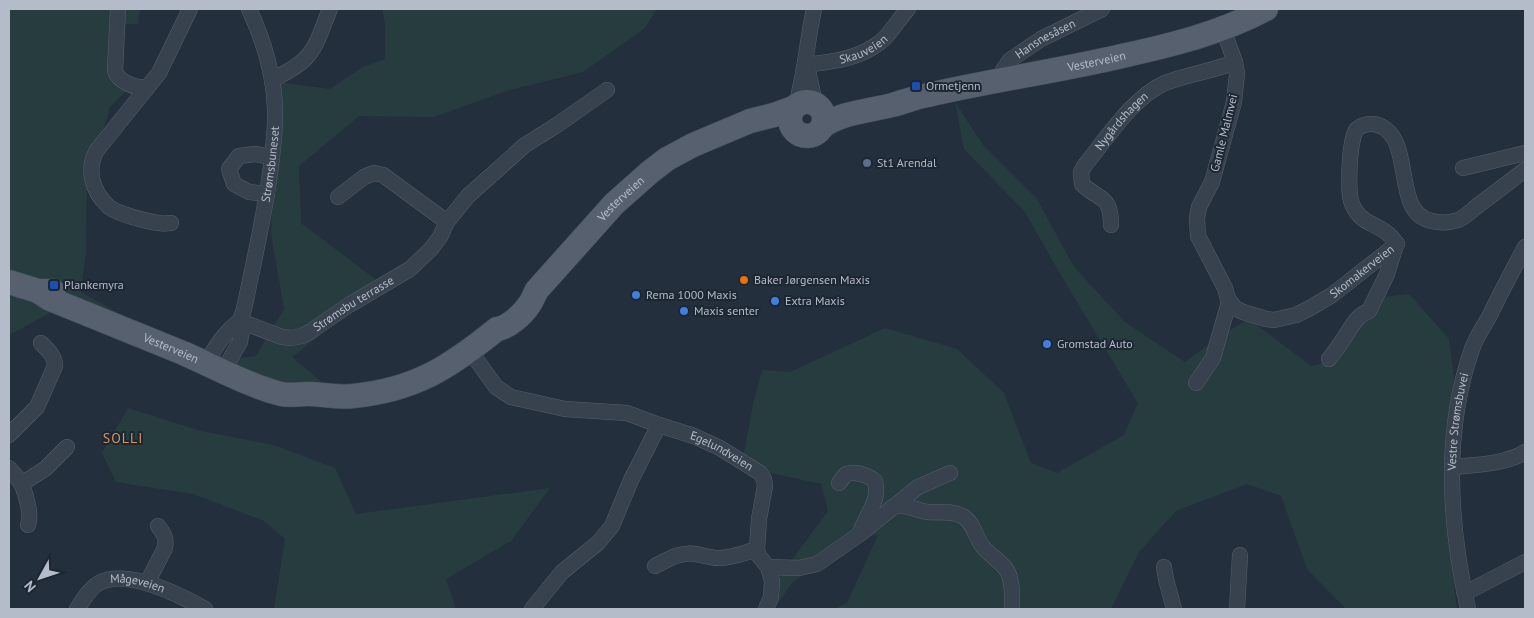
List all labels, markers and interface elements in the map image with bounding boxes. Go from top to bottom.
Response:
street label: Hansnesåsen [1012,15,1078,61]
street label: Skauveien [838,31,891,67]
street label: Vesterveien [1065,47,1127,75]
place label: Ormetjenn [926,78,981,93]
marker: Ormetjenn [910,80,922,92]
street label: Nygårdshagen [1091,88,1151,153]
street label: Gamle Malmvei [1207,92,1240,173]
street label: Strømsbuneset [258,126,282,203]
place label: St1 Arendal [877,155,937,170]
marker: St1 Arendal [861,157,873,169]
street label: Vesterveien [593,173,647,225]
street label: Skomakerveien [1326,241,1397,301]
street label: Strømsbu terrasse [310,272,396,334]
place label: Baker Jørgensen Maxis [754,272,870,287]
marker: Baker Jørgensen Maxis [738,274,750,286]
place label: Plankemyra [64,277,124,292]
marker: Plankemyra [48,279,60,291]
place label: Rema 1000 Maxis [646,287,737,302]
marker: Rema 1000 Maxis [630,289,642,301]
place label: Extra Maxis [785,293,845,308]
marker: Extra Maxis [769,295,781,307]
place label: Maxis senter [694,303,759,318]
marker: Maxis senter [678,305,690,317]
street label: Vesterveien [140,329,201,366]
place label: Gromstad Auto [1057,336,1133,351]
marker: Gromstad Auto [1041,338,1053,350]
street label: Vestre Strømsbuvei [1444,371,1471,472]
street label: Egelundveien [689,427,756,474]
district label: SOLLI [103,429,143,447]
north arrow [15,553,65,603]
street label: Mågeveien [110,570,167,596]
text: N [20,577,40,596]

